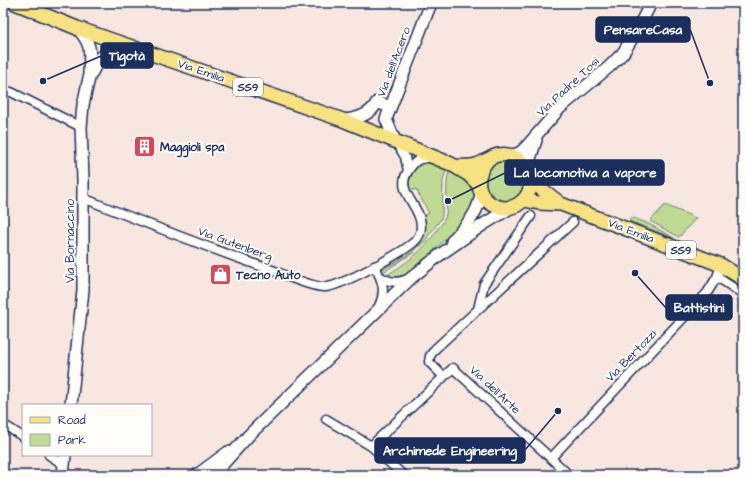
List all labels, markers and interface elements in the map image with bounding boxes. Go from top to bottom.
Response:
callout: PensareCasa [596,17,690,42]
text: PensareCasa [604,21,682,39]
street label: Via dell'Acero [373,24,415,99]
callout: Tigotà [101,43,153,68]
text: Tigotà [108,47,145,67]
street label: Via Padre Tosi [533,53,603,121]
street label: Via Emilia [175,55,227,87]
road number: SS9 [233,78,263,96]
building icon: Maggioli spa [132,134,158,160]
place label: Maggioli spa [160,139,225,158]
callout: La locomotiva a vapore [505,160,664,185]
text: La locomotiva a vapore [514,164,656,183]
street label: Via Bornaccino [62,199,79,283]
street label: Via Emilia [605,214,657,248]
street label: Via Gutenberg [195,223,275,266]
road number: SS9 [666,241,696,259]
shop icon: Tecno Auto [208,262,234,288]
place label: Tecno Auto [235,267,301,284]
callout: Battistini [666,295,732,320]
text: Battistini [674,299,725,317]
street label: Via Bertozzi [602,326,661,386]
street label: Via dell'Arte [466,362,525,418]
legend [22,404,152,456]
text: Road [58,412,86,429]
text: Park [58,432,86,449]
callout: Archimede Engineering [375,438,525,463]
text: Archimede Engineering [383,442,517,462]

